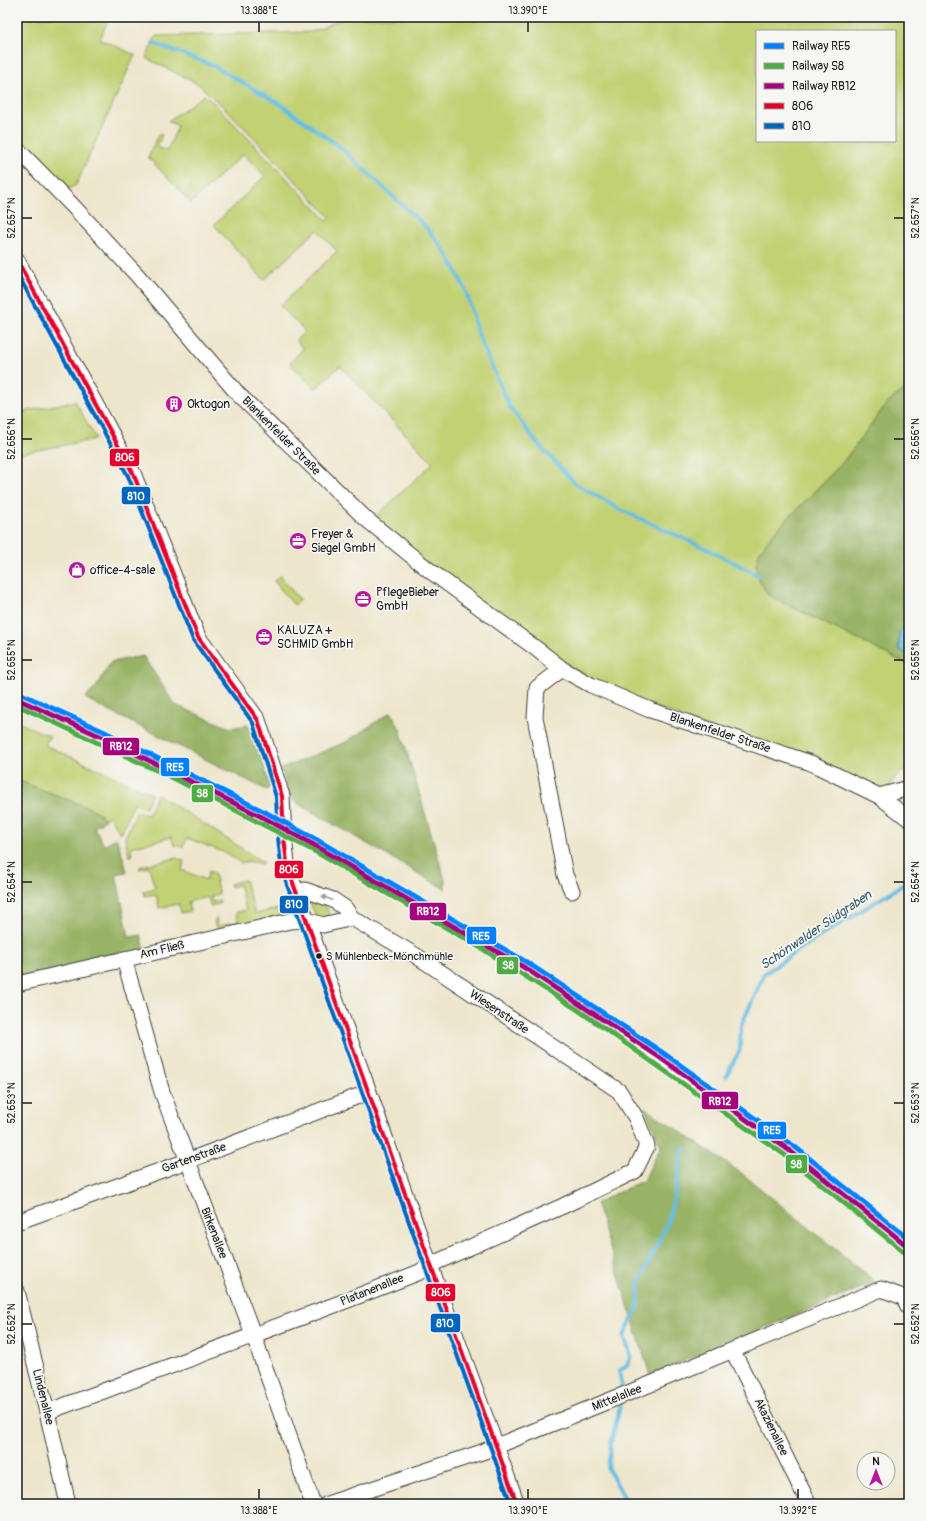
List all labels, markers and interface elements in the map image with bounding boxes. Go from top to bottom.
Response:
text: 13.388°E [241,5,277,17]
text: 13.390°E [509,5,547,17]
legend [756,30,896,142]
text: Railway RE5 [792,39,851,54]
text: Railway S8 [792,59,844,74]
text: Railway RB12 [792,79,856,94]
text: 806 [792,99,813,114]
text: 810 [792,119,811,134]
text: 52.657°N [6,197,18,238]
text: 52.657°N [910,197,922,238]
building icon: Oktogon [164,394,184,414]
street label: Blankenfelder Straße [239,394,323,478]
place label: Oktogon [187,397,230,412]
text: 52.656°N [6,418,18,460]
text: 52.656°N [910,418,922,460]
line badge: 806 [109,448,140,467]
text: 806 [115,451,135,464]
line badge: 810 [121,486,151,505]
text: 810 [127,490,145,503]
place label: Freyer & Siegel GmbH [311,527,376,556]
office icon: Freyer & Siegel GmbH [288,531,308,551]
shop icon: office-4-sale [67,560,87,580]
place label: office-4-sale [90,563,155,578]
place label: PflegeBieber GmbH [376,585,440,614]
office icon: PflegeBieber GmbH [353,589,373,609]
place label: KALUZA + SCHMID GmbH [277,623,354,652]
office icon: KALUZA + SCHMID GmbH [254,627,274,647]
text: 52.655°N [6,639,18,681]
text: 52.655°N [910,639,922,681]
street label: Blankenfelder Straße [668,710,772,756]
line badge: RB12 [102,737,140,756]
text: RB12 [109,740,133,753]
line badge: RE5 [160,757,190,777]
text: RE5 [166,761,184,774]
line badge: S8 [191,784,214,803]
text: S8 [196,787,208,800]
line badge: 806 [274,860,304,879]
text: 52.654°N [6,861,18,903]
text: 52.654°N [910,861,922,903]
text: 806 [279,863,299,876]
water label: Schönwalder Südgraben [757,886,875,973]
line badge: 810 [279,895,309,914]
one-way arrow [321,895,333,901]
text: 810 [285,898,303,911]
line badge: RB12 [409,902,447,921]
text: RB12 [416,905,440,918]
line badge: RE5 [466,926,497,945]
text: RE5 [472,930,490,943]
street label: Am Fließ [138,937,186,962]
place label: S Mühlenbeck-Mönchmühle [326,950,453,963]
marker: S Mühlenbeck-Mönchmühle [314,951,324,961]
line badge: S8 [496,956,519,975]
text: S8 [502,959,514,972]
street label: Wiesenstraße [466,987,532,1037]
text: 52.653°N [6,1082,18,1124]
text: 52.653°N [910,1082,922,1124]
line badge: RB12 [701,1091,739,1110]
text: RB12 [708,1095,732,1108]
line badge: RE5 [757,1121,787,1140]
text: RE5 [763,1124,781,1137]
street label: Gartenstraße [160,1139,228,1177]
line badge: S8 [785,1154,808,1174]
text: S8 [790,1158,802,1171]
street label: Birkenallee [197,1205,231,1261]
street label: Platanenallee [338,1270,406,1310]
line badge: 806 [425,1283,456,1302]
text: 806 [431,1286,451,1299]
text: 52.652°N [6,1303,18,1345]
text: 52.652°N [910,1303,922,1345]
line badge: 810 [430,1313,461,1333]
text: 810 [436,1317,454,1330]
street label: Lindenallee [29,1367,57,1427]
street label: Mittelallee [590,1381,644,1415]
street label: Akazienallee [751,1396,791,1458]
north arrow [856,1451,896,1491]
text: N [872,1455,880,1468]
text: 13.388°E [241,1505,277,1517]
text: 13.390°E [509,1505,547,1517]
text: 13.392°E [779,1505,817,1517]

